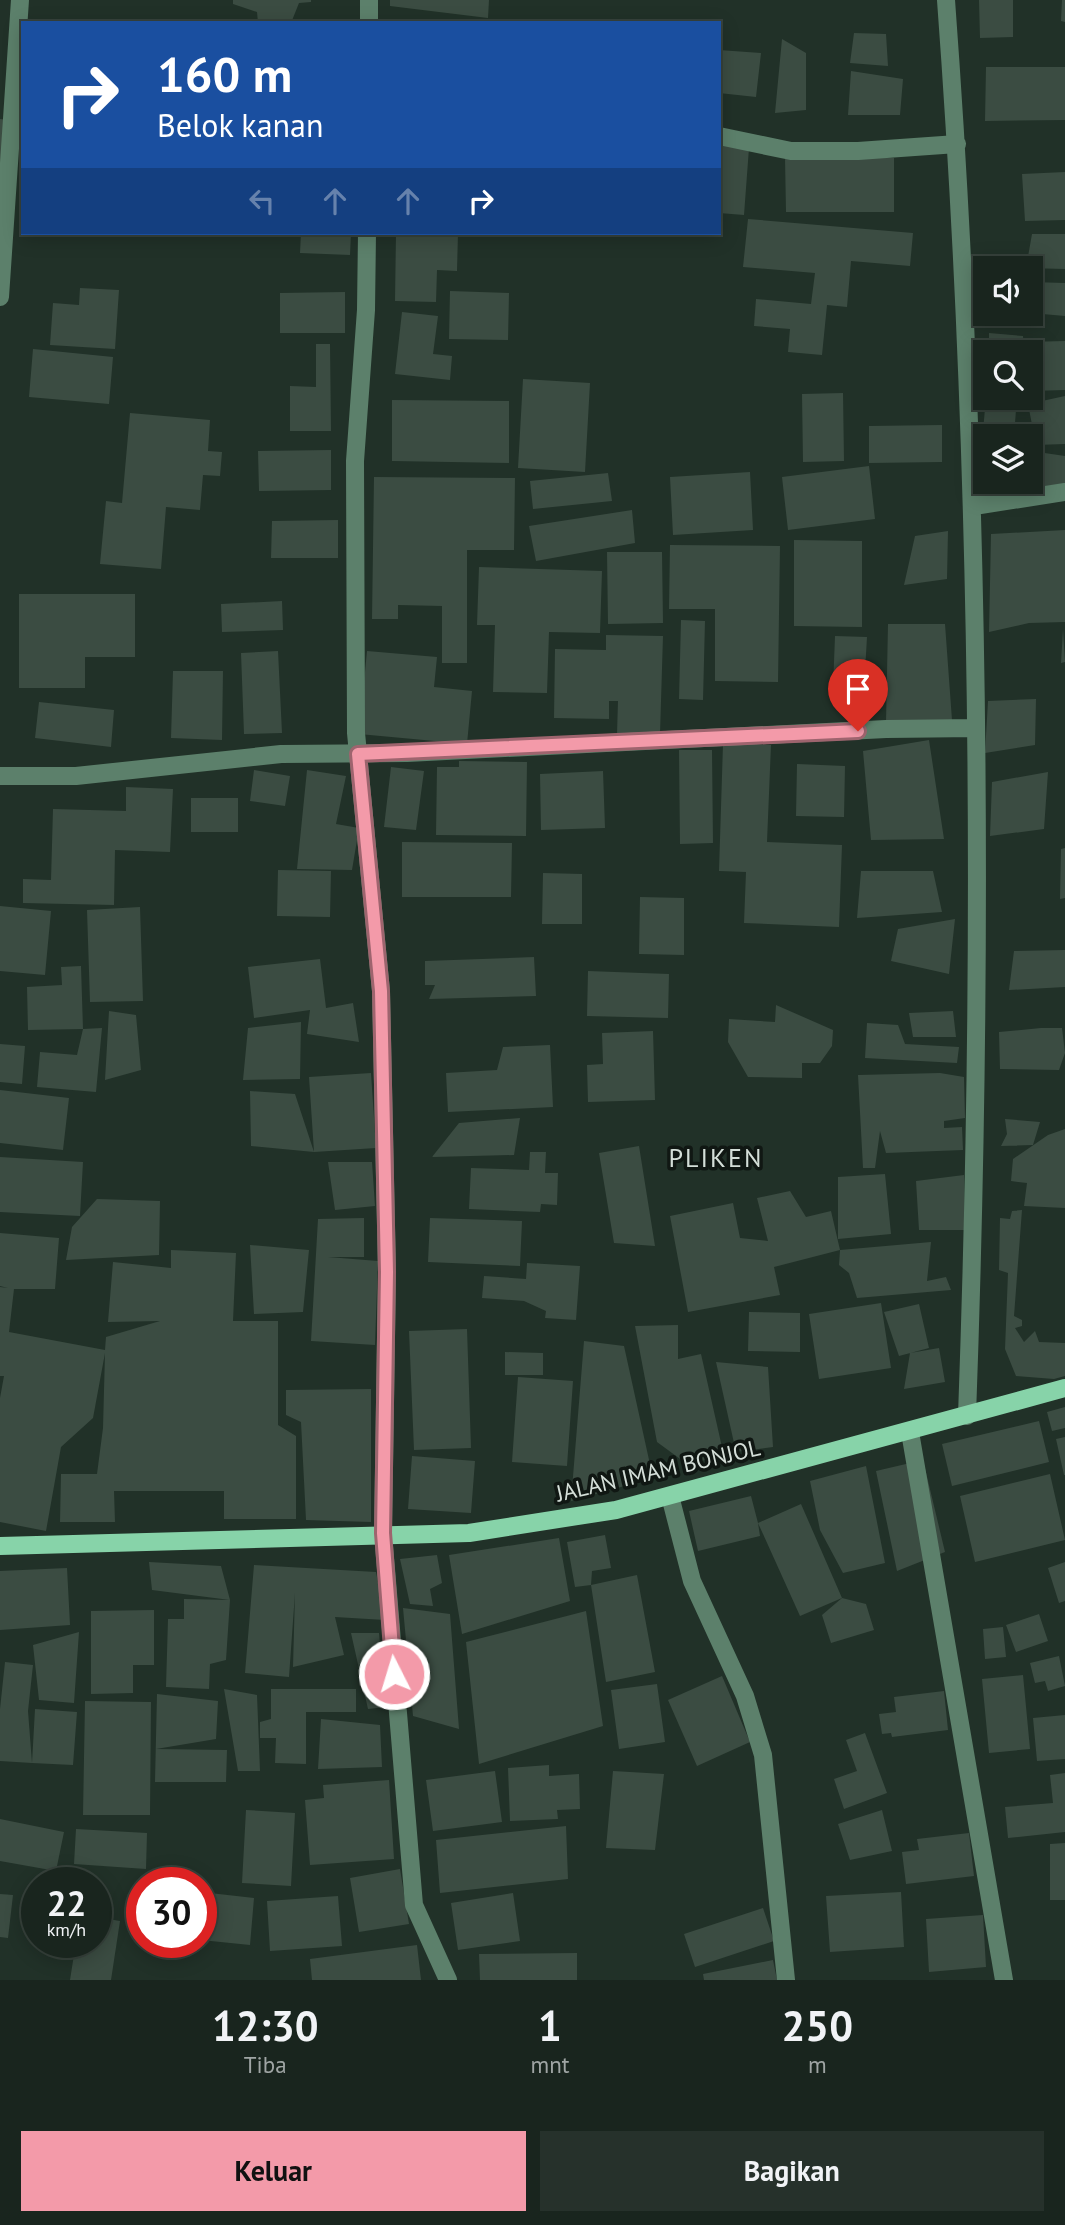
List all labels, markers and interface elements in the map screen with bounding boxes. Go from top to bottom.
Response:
text: 160 m [157,42,292,106]
icon: right [42,49,133,140]
text: Belok kanan [157,104,323,146]
icon: left [243,182,281,220]
icon: ahead [316,182,354,220]
icon: ahead [389,182,427,220]
icon: right [462,182,500,220]
map controls [973,256,1043,494]
button: sound [973,256,1043,326]
button: search [973,340,1043,410]
button: layers [973,424,1043,494]
pin [828,659,888,731]
icon: arrive [839,670,877,708]
district label: PLIKEN [669,1141,763,1174]
street label: JALAN IMAM BONJOL [552,1432,763,1508]
position arrow [357,1637,431,1711]
speed limit sign: 30 [126,1867,217,1958]
text: 22 [47,1880,86,1926]
text: km/h [47,1918,86,1941]
text: 12:30 [212,1998,319,2053]
text: 1 [538,1998,562,2053]
text: 250 [782,1998,853,2053]
text: Tiba [244,2050,287,2079]
text: mnt [531,2050,570,2079]
text: m [808,2050,827,2079]
button: Keluar [21,2131,526,2211]
button: Bagikan [540,2131,1044,2211]

